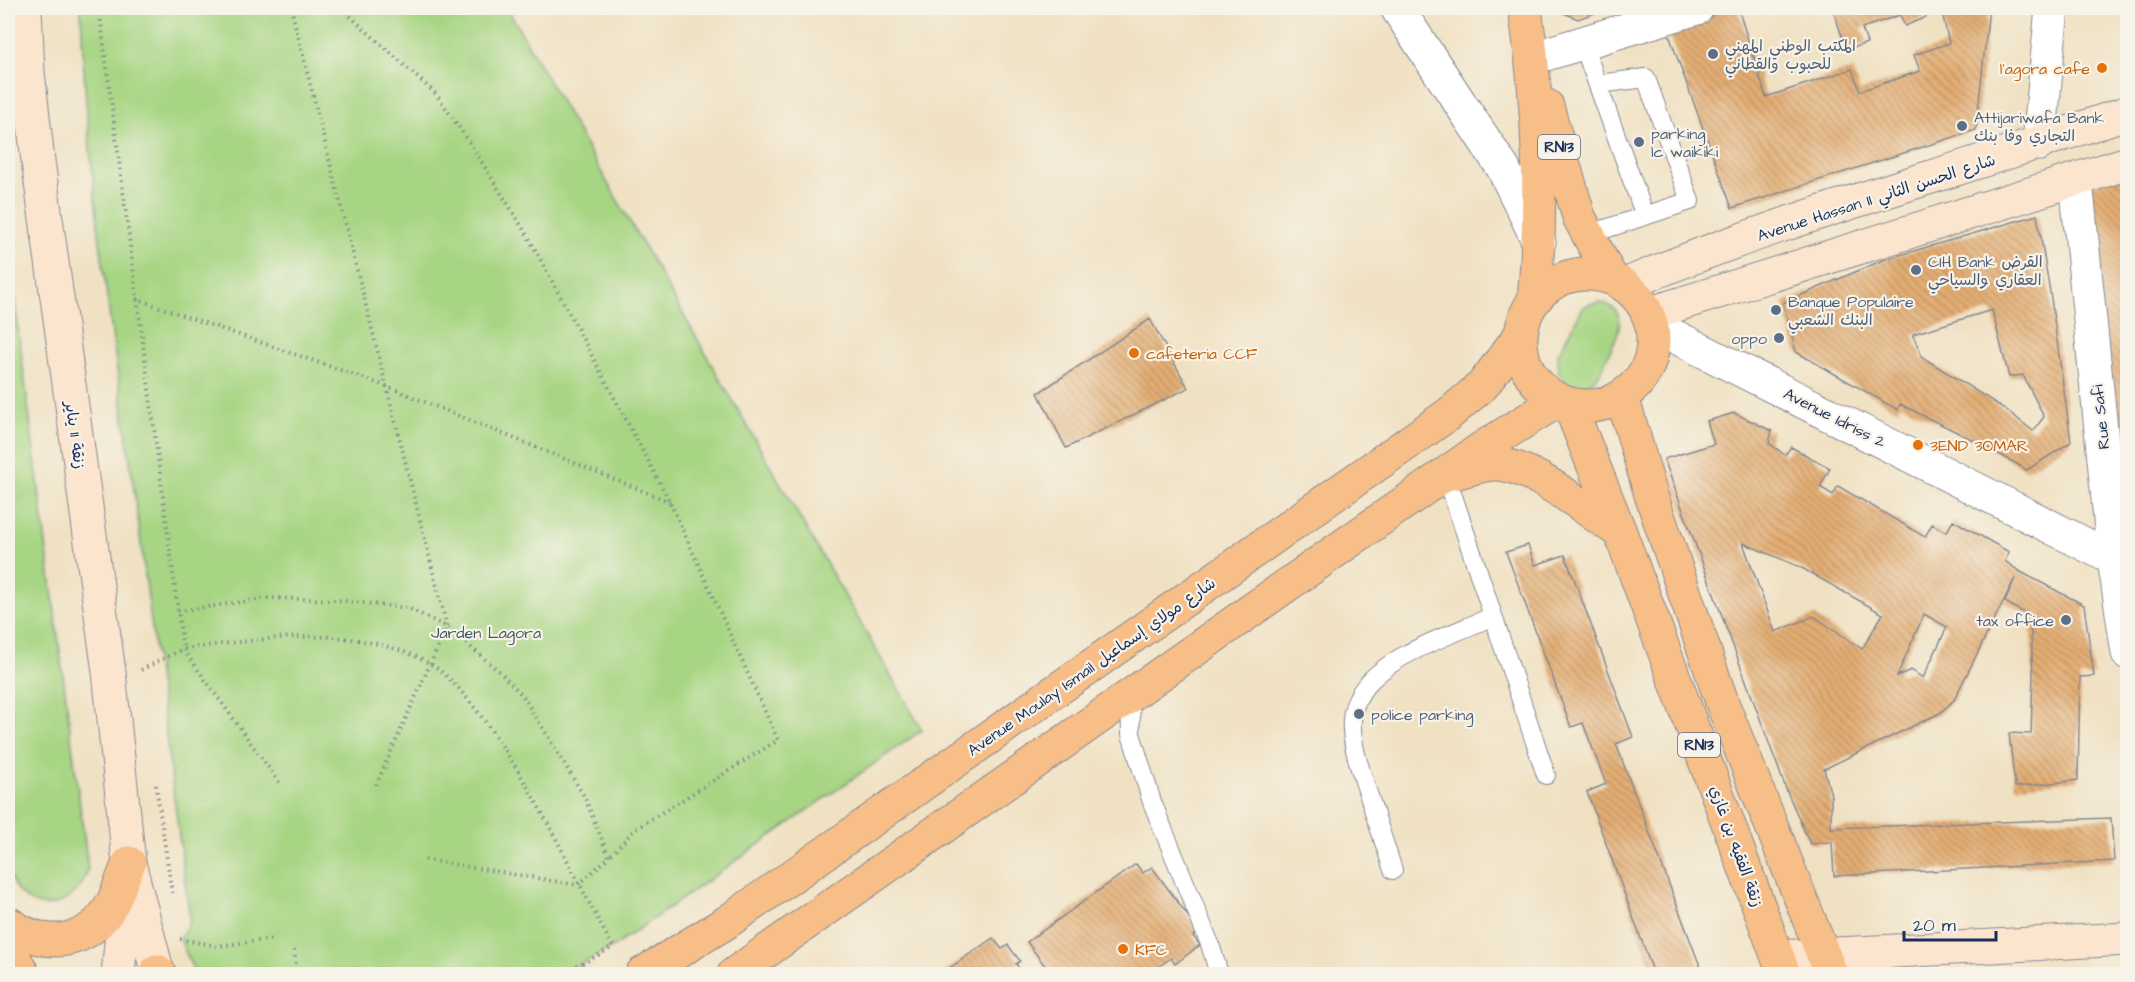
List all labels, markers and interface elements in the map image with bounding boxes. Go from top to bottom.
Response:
place label: المكتب الوطني المهني للحبوب والقطاني [1725,35,1856,78]
marker: المكتب الوطني المهني للحبوب والقطاني [1706,47,1720,61]
place label: l'agora cafe [2000,58,2090,81]
marker: l'agora cafe [2095,61,2109,75]
place label: Attijariwafa Bank التجاري وفا بنك [1974,107,2104,147]
marker: Attijariwafa Bank التجاري وفا بنك [1955,119,1969,133]
place label: parking lc waikiki [1651,123,1719,163]
road number: RN13 [1538,135,1580,159]
marker: parking lc waikiki [1632,135,1646,149]
street label: Avenue Hassan II شارع الحسن الثاني [1754,149,1999,250]
place label: CIH Bank القرض العقاري والسياحي [1928,251,2043,294]
marker: CIH Bank القرض العقاري والسياحي [1909,263,1923,277]
place label: Banque Populaire البنك الشعبي [1788,291,1914,334]
marker: Banque Populaire البنك الشعبي [1769,303,1783,317]
place label: oppo [1731,328,1767,350]
marker: oppo [1772,331,1786,345]
place label: cafeteria CCF [1146,343,1257,365]
marker: cafeteria CCF [1127,346,1141,360]
street label: Avenue Idriss 2 [1780,383,1889,453]
street label: Rue Safi [2087,383,2115,450]
street label: زنقة 11 يناير [59,398,91,470]
place label: 3END 3OMAR [1930,435,2028,457]
marker: 3END 3OMAR [1911,438,1925,452]
street label: Avenue Moulay Ismail شارع مولاي إسماعيل [963,572,1221,762]
place label: tax office [1976,610,2054,632]
marker: tax office [2059,613,2073,627]
park label: Jarden Lagora [431,622,541,645]
place label: police parking [1371,704,1473,727]
marker: police parking [1352,707,1366,721]
road number: RN13 [1678,733,1720,757]
street label: زنقة الفقيه بن غازي [1704,783,1768,910]
scale bar [1904,904,1996,942]
text: 20 m [1913,913,1956,938]
place label: KFC [1135,939,1167,961]
marker: KFC [1116,942,1130,956]

